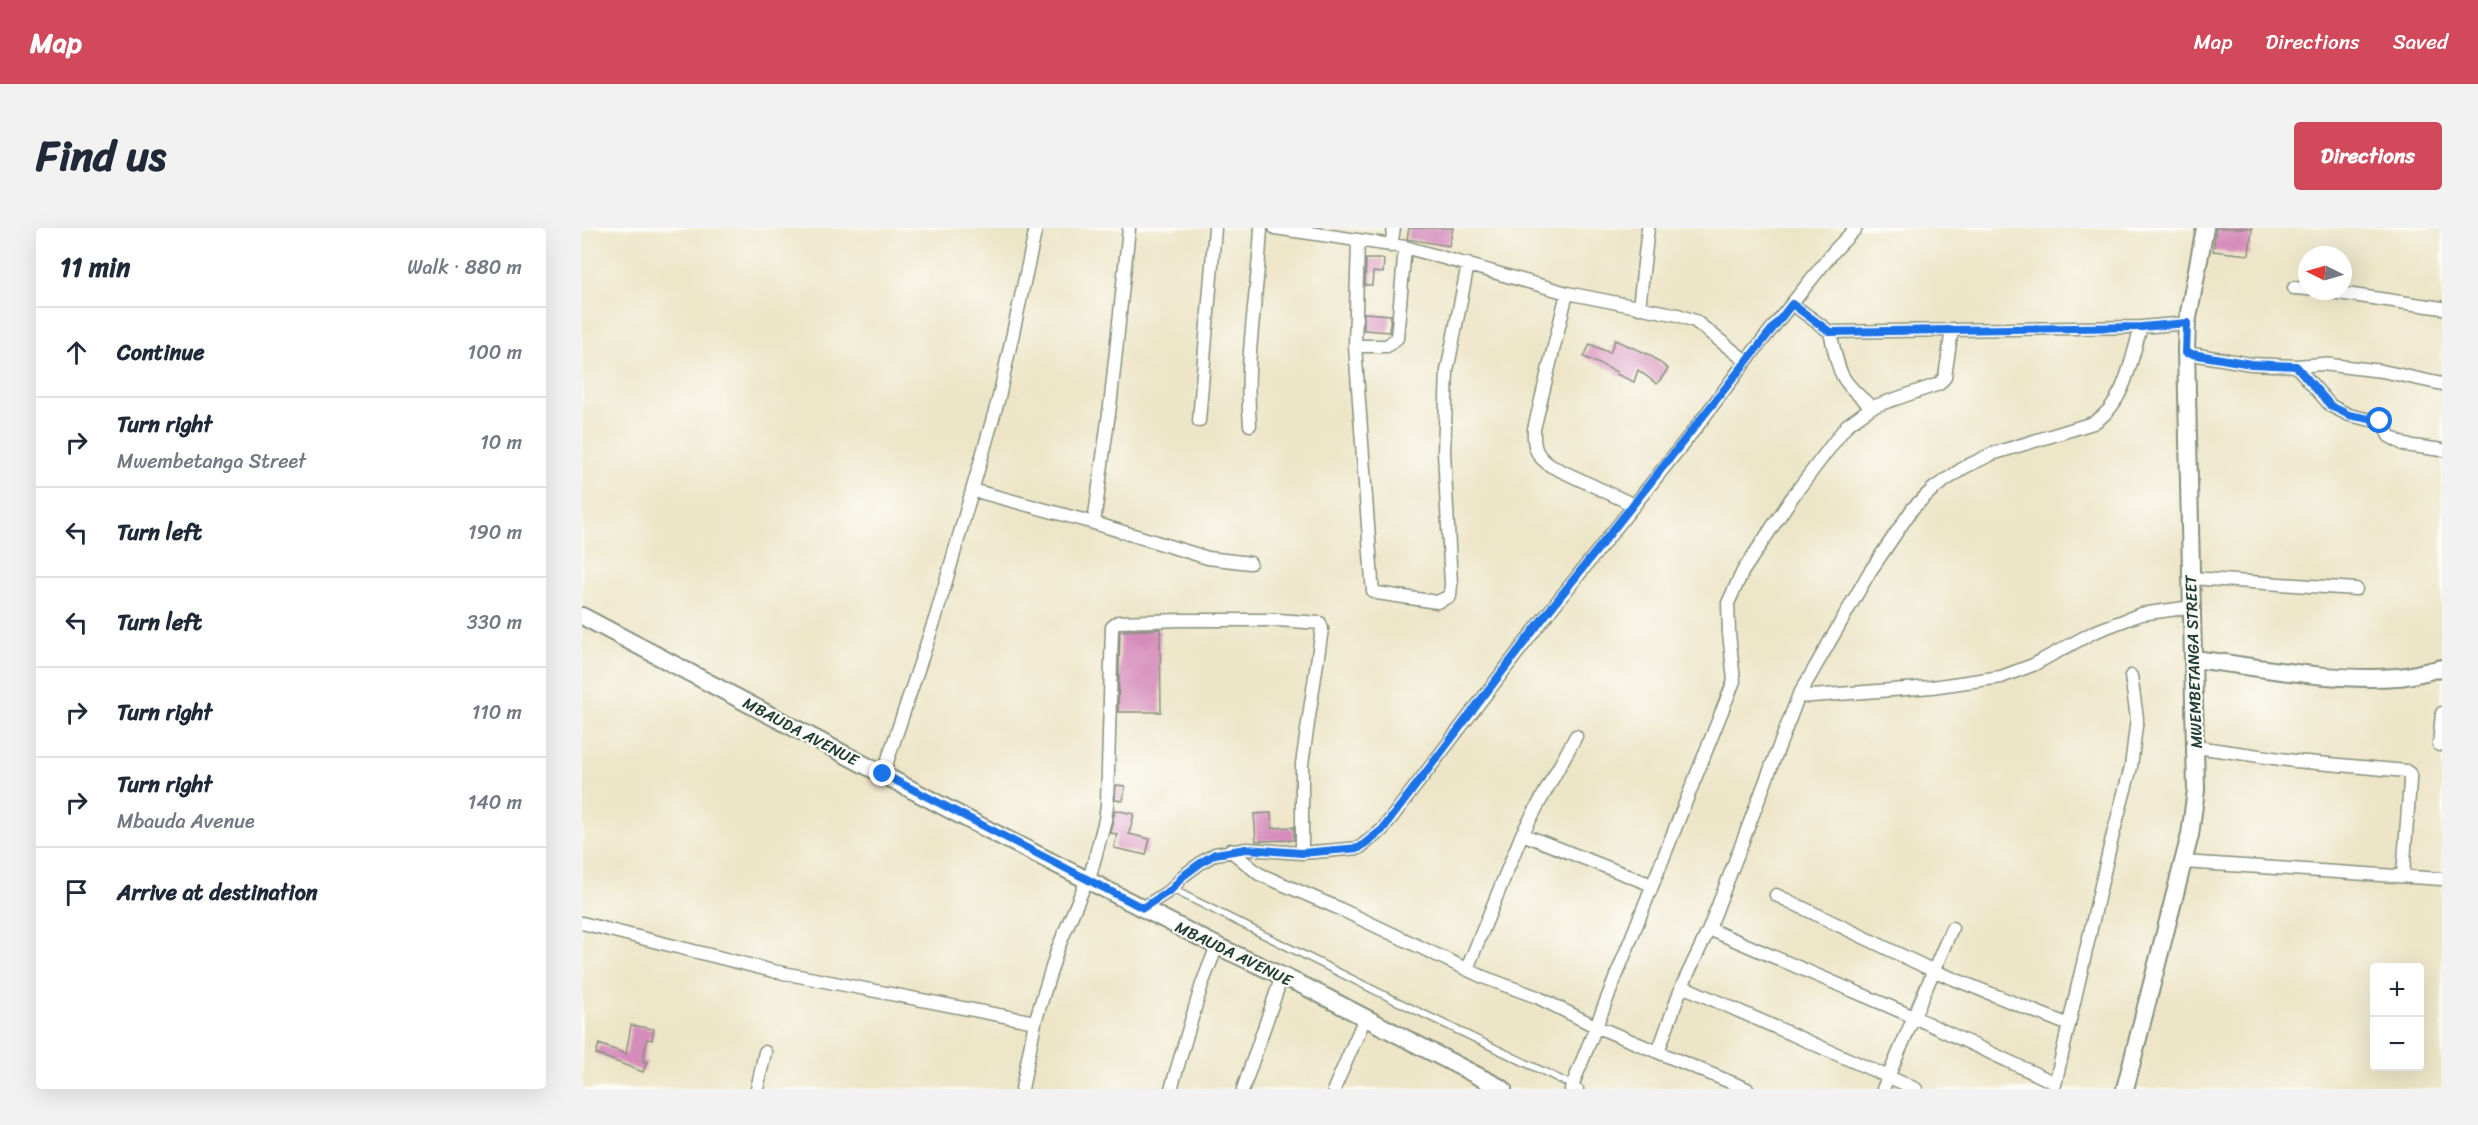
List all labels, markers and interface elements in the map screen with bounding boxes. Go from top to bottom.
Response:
text: Map [30,18,82,67]
text: Map [2194,23,2232,61]
text: Directions [2265,23,2360,61]
text: Saved [2393,23,2448,61]
text: Find us [36,119,166,193]
button: Directions [2294,122,2442,190]
text: 11 min [60,244,130,290]
north arrow [2298,246,2352,300]
text: Walk · 880 m [407,250,522,285]
text: Continue [117,333,205,372]
text: 100 m [468,335,522,370]
icon: ahead [60,336,93,369]
text: Turn right [117,405,212,444]
route start [2366,407,2392,433]
text: 10 m [480,425,522,460]
icon: right [60,426,93,459]
text: Mwembetanga Street [117,444,306,479]
text: Turn left [117,513,202,552]
text: 190 m [468,515,522,550]
icon: left [60,516,93,549]
street label: MWEMBETANGA STREET [2176,573,2211,749]
text: Turn left [117,603,202,642]
text: 330 m [467,605,522,640]
icon: left [60,606,93,639]
street label: MBAUDA AVENUE [738,689,865,775]
text: Turn right [117,693,212,732]
text: 110 m [472,695,522,730]
icon: right [60,696,93,729]
route end [869,760,895,786]
text: Turn right [117,765,212,804]
text: 140 m [468,785,522,820]
icon: right [60,786,93,819]
text: Mbauda Avenue [117,804,255,839]
text: Arrive at destination [117,873,318,912]
icon: arrive [60,876,93,909]
street label: MBAUDA AVENUE [1170,912,1298,995]
map controls [2370,963,2424,1071]
button: + [2370,963,2424,1017]
button: − [2370,1017,2424,1071]

